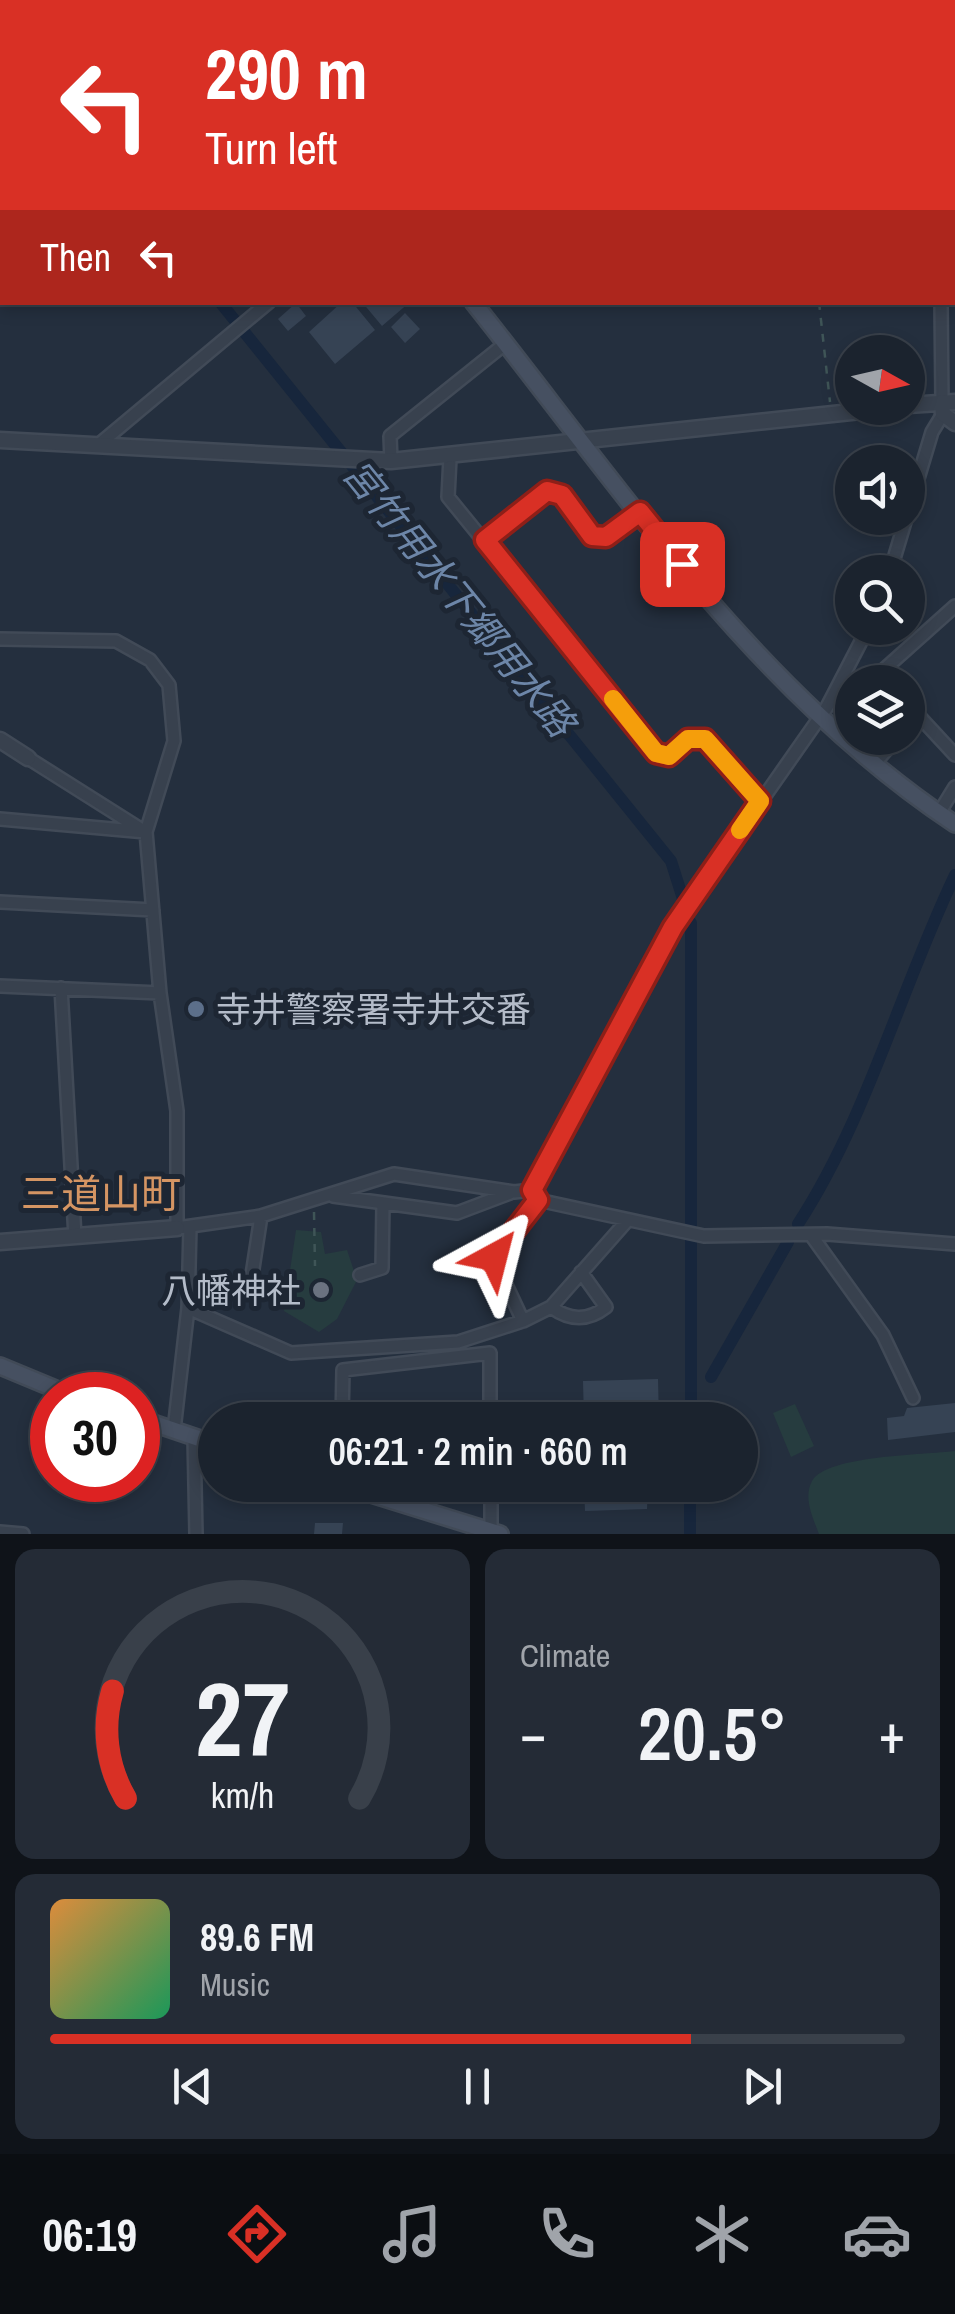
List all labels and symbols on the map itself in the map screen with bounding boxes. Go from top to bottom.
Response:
north arrow [835,335,925,425]
water label: 宮竹用水下郷用水路 [332,449,588,749]
pin [640,522,725,607]
place label: 寺井警察署寺井交番 [216,986,531,1033]
marker: 寺井警察署寺井交番 [185,998,207,1020]
district label: 三道山町 [21,1167,181,1220]
position arrow [442,1205,546,1309]
place label: 八幡神社 [161,1267,301,1314]
marker: 八幡神社 [310,1279,332,1301]
speed limit sign: 30 [30,1372,160,1502]

